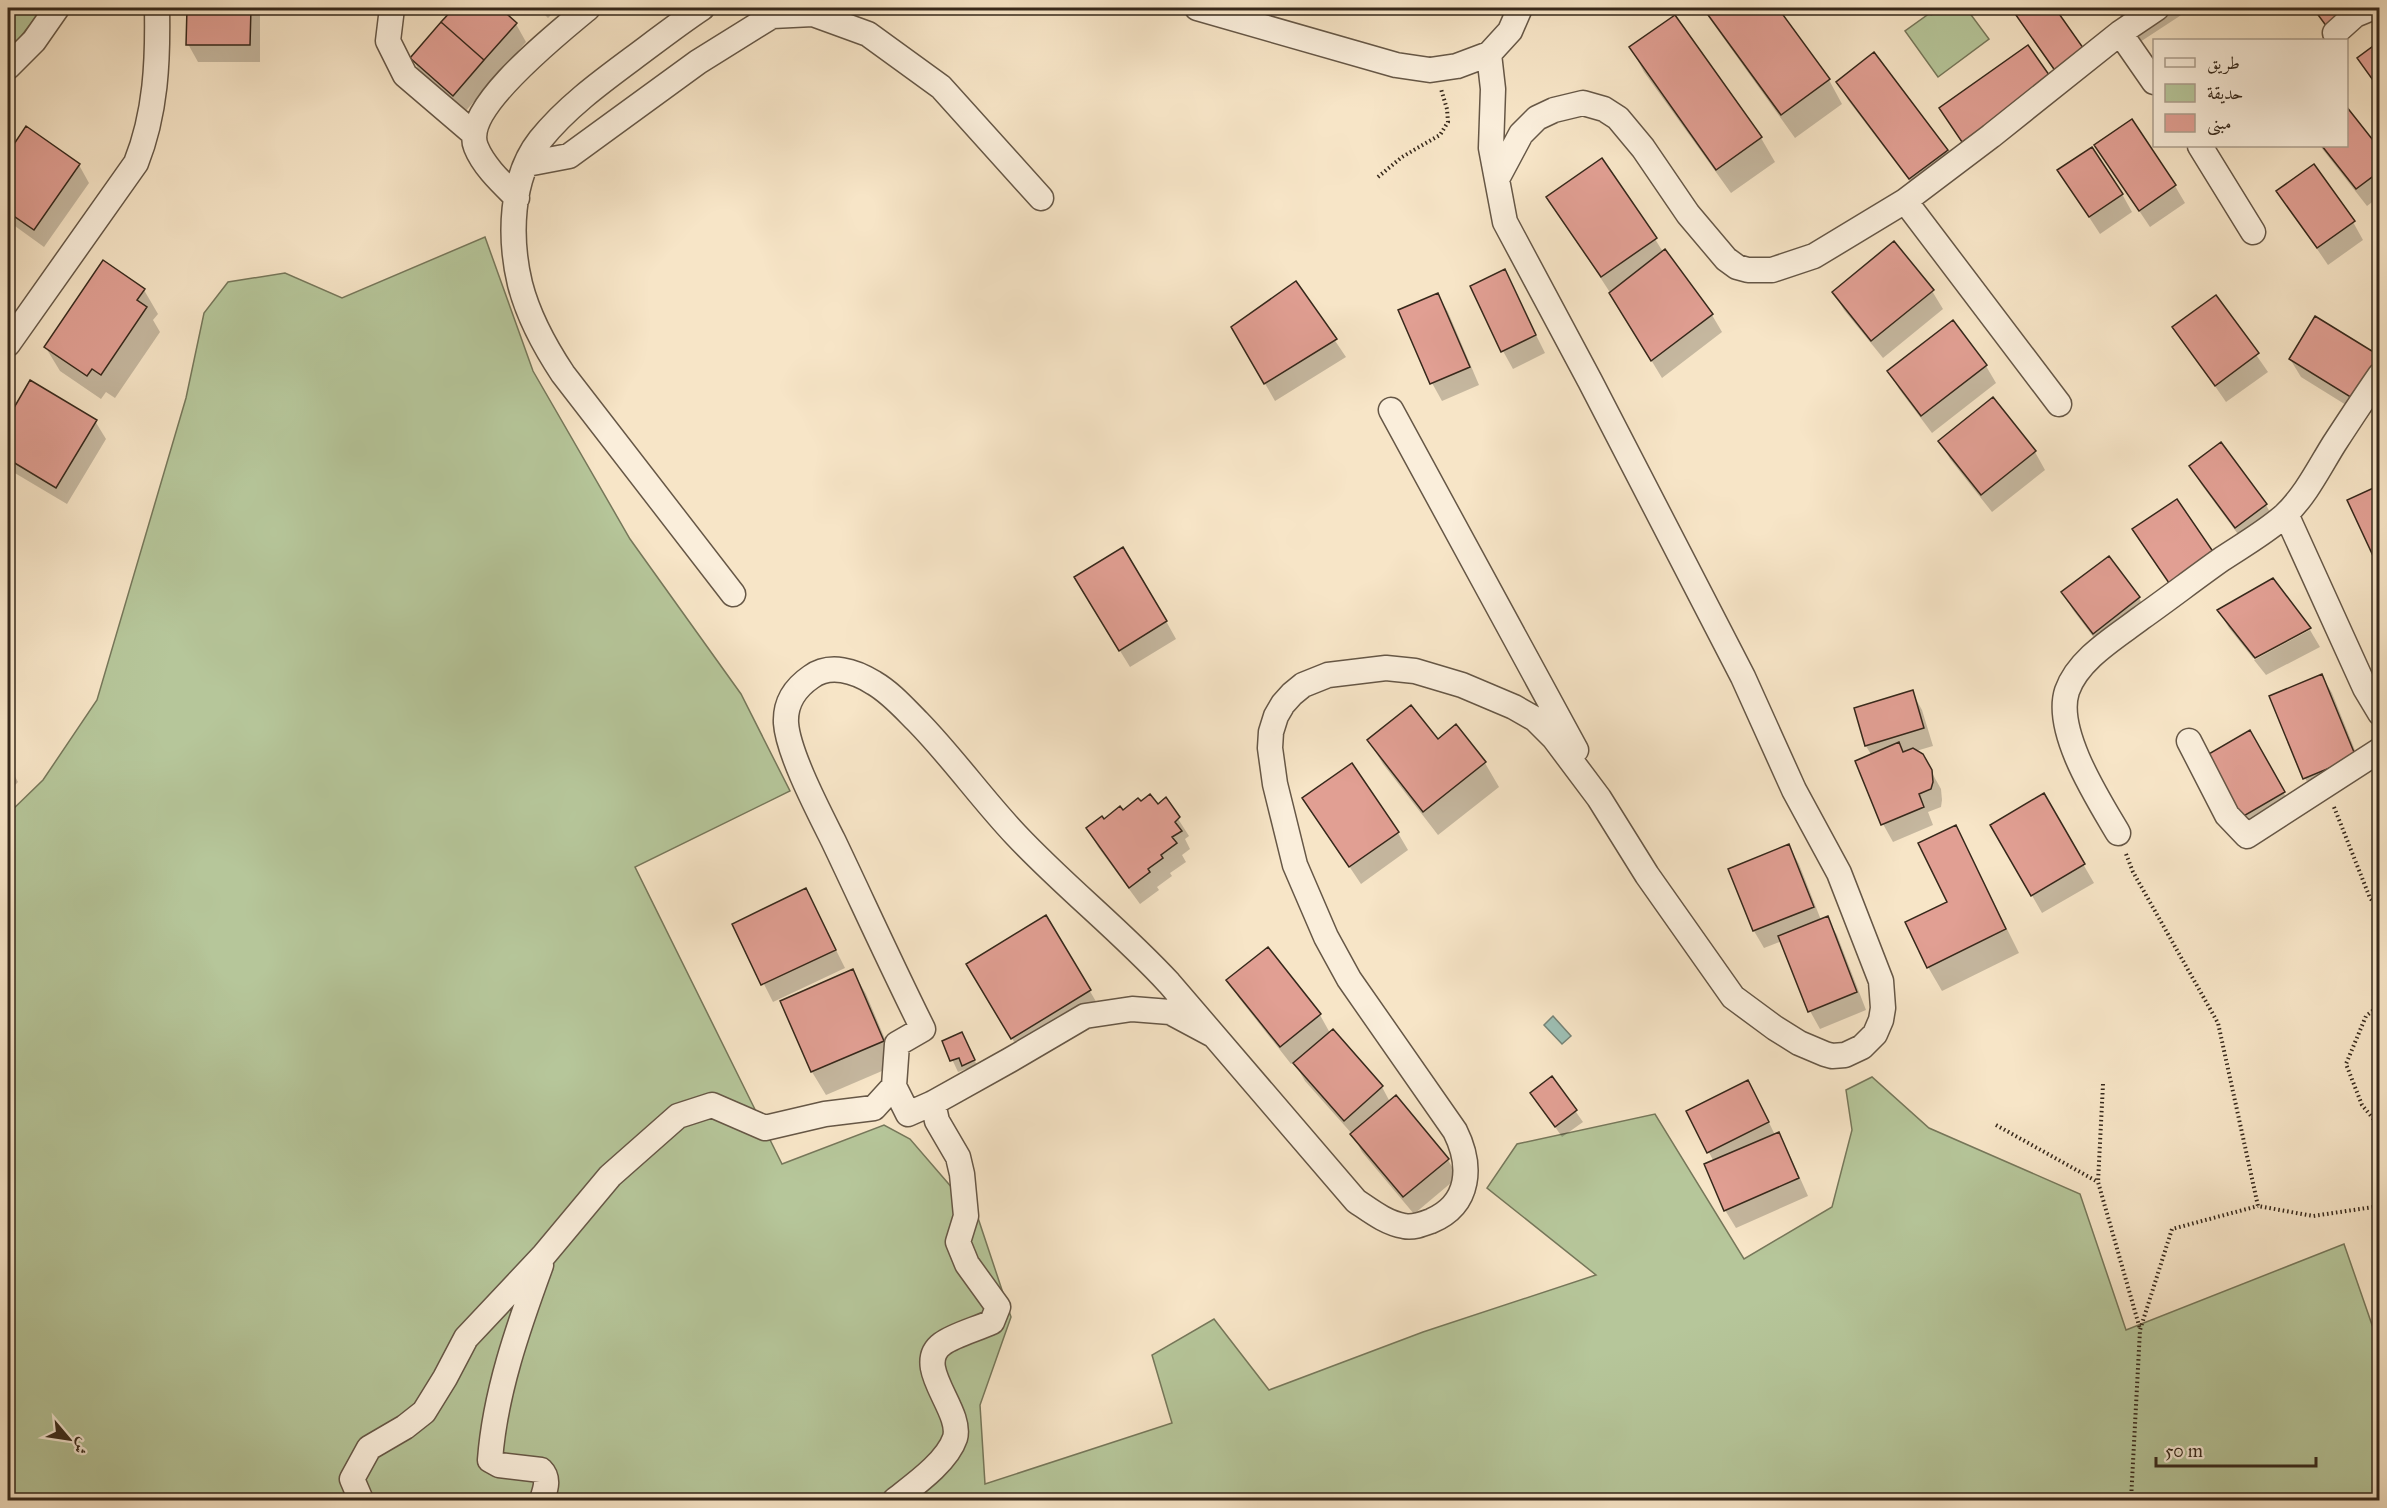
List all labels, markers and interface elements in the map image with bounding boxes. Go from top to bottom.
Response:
legend [2153,39,2348,147]
text: طريق [2207,52,2240,75]
text: حديقة [2207,82,2243,104]
text: مبنى [2207,112,2232,136]
north arrow [39,1409,99,1469]
scale bar [2156,1430,2316,1468]
text: ش [70,1434,94,1458]
text: 50 m [2165,1440,2203,1462]

